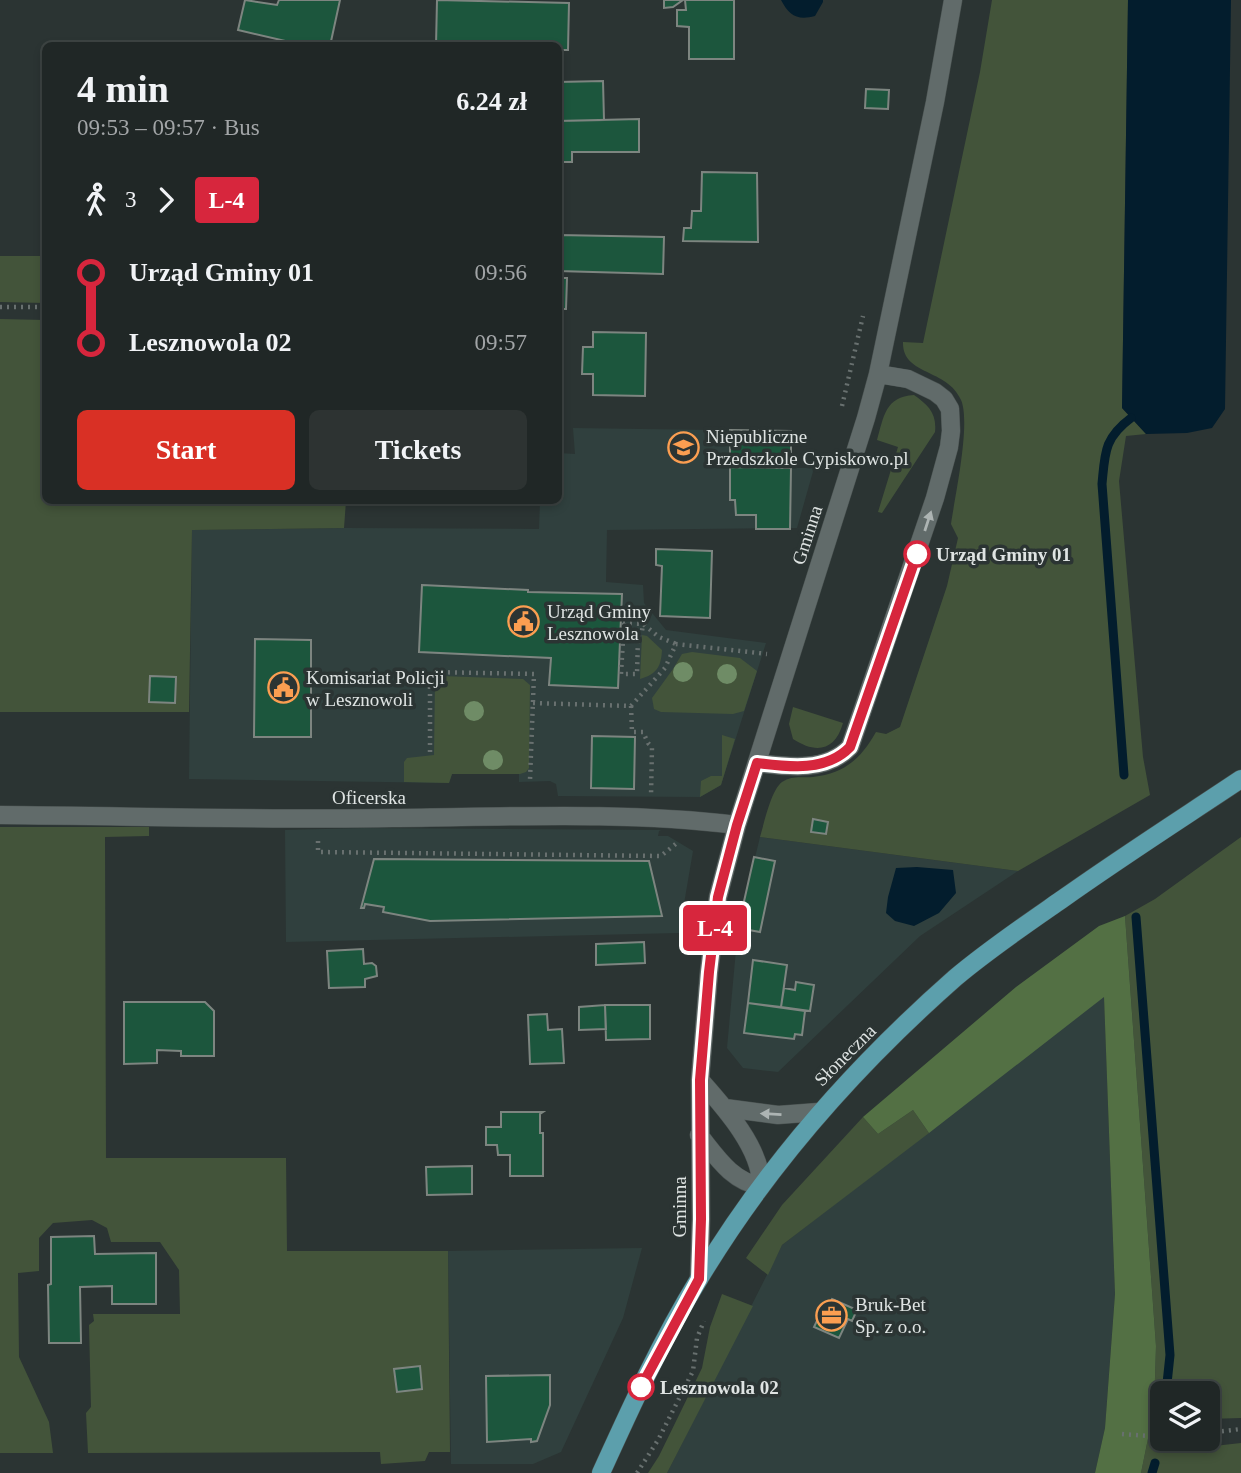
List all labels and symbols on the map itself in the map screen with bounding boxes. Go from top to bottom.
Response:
place label: Niepubliczne Przedszkole Cypiskowo.pl [706,426,909,469]
school or university icon: Niepubliczne Przedszkole Cypiskowo.pl [666,430,700,464]
street label: Gminna [788,502,827,567]
one-way arrow [923,511,934,532]
marker: Urząd Gminy 01 [904,541,930,567]
place label: Urząd Gminy 01 [936,544,1071,565]
place label: Urząd Gminy Lesznowola [547,601,651,644]
public building icon: Urząd Gminy Lesznowola [507,605,541,639]
place label: Komisariat Policji w Lesznowoli [306,667,445,710]
public building icon: Komisariat Policji w Lesznowoli [266,671,300,705]
street label: Oficerska [332,787,406,808]
line badge: L-4 [675,905,755,951]
street label: Słoneczna [810,1020,880,1090]
one-way arrow [760,1109,782,1120]
street label: Gminna [669,1176,690,1238]
place label: Bruk-Bet Sp. z o.o. [855,1294,926,1337]
office icon: Bruk-Bet Sp. z o.o. [815,1298,849,1332]
marker: Lesznowola 02 [628,1374,654,1400]
place label: Lesznowola 02 [660,1377,779,1398]

